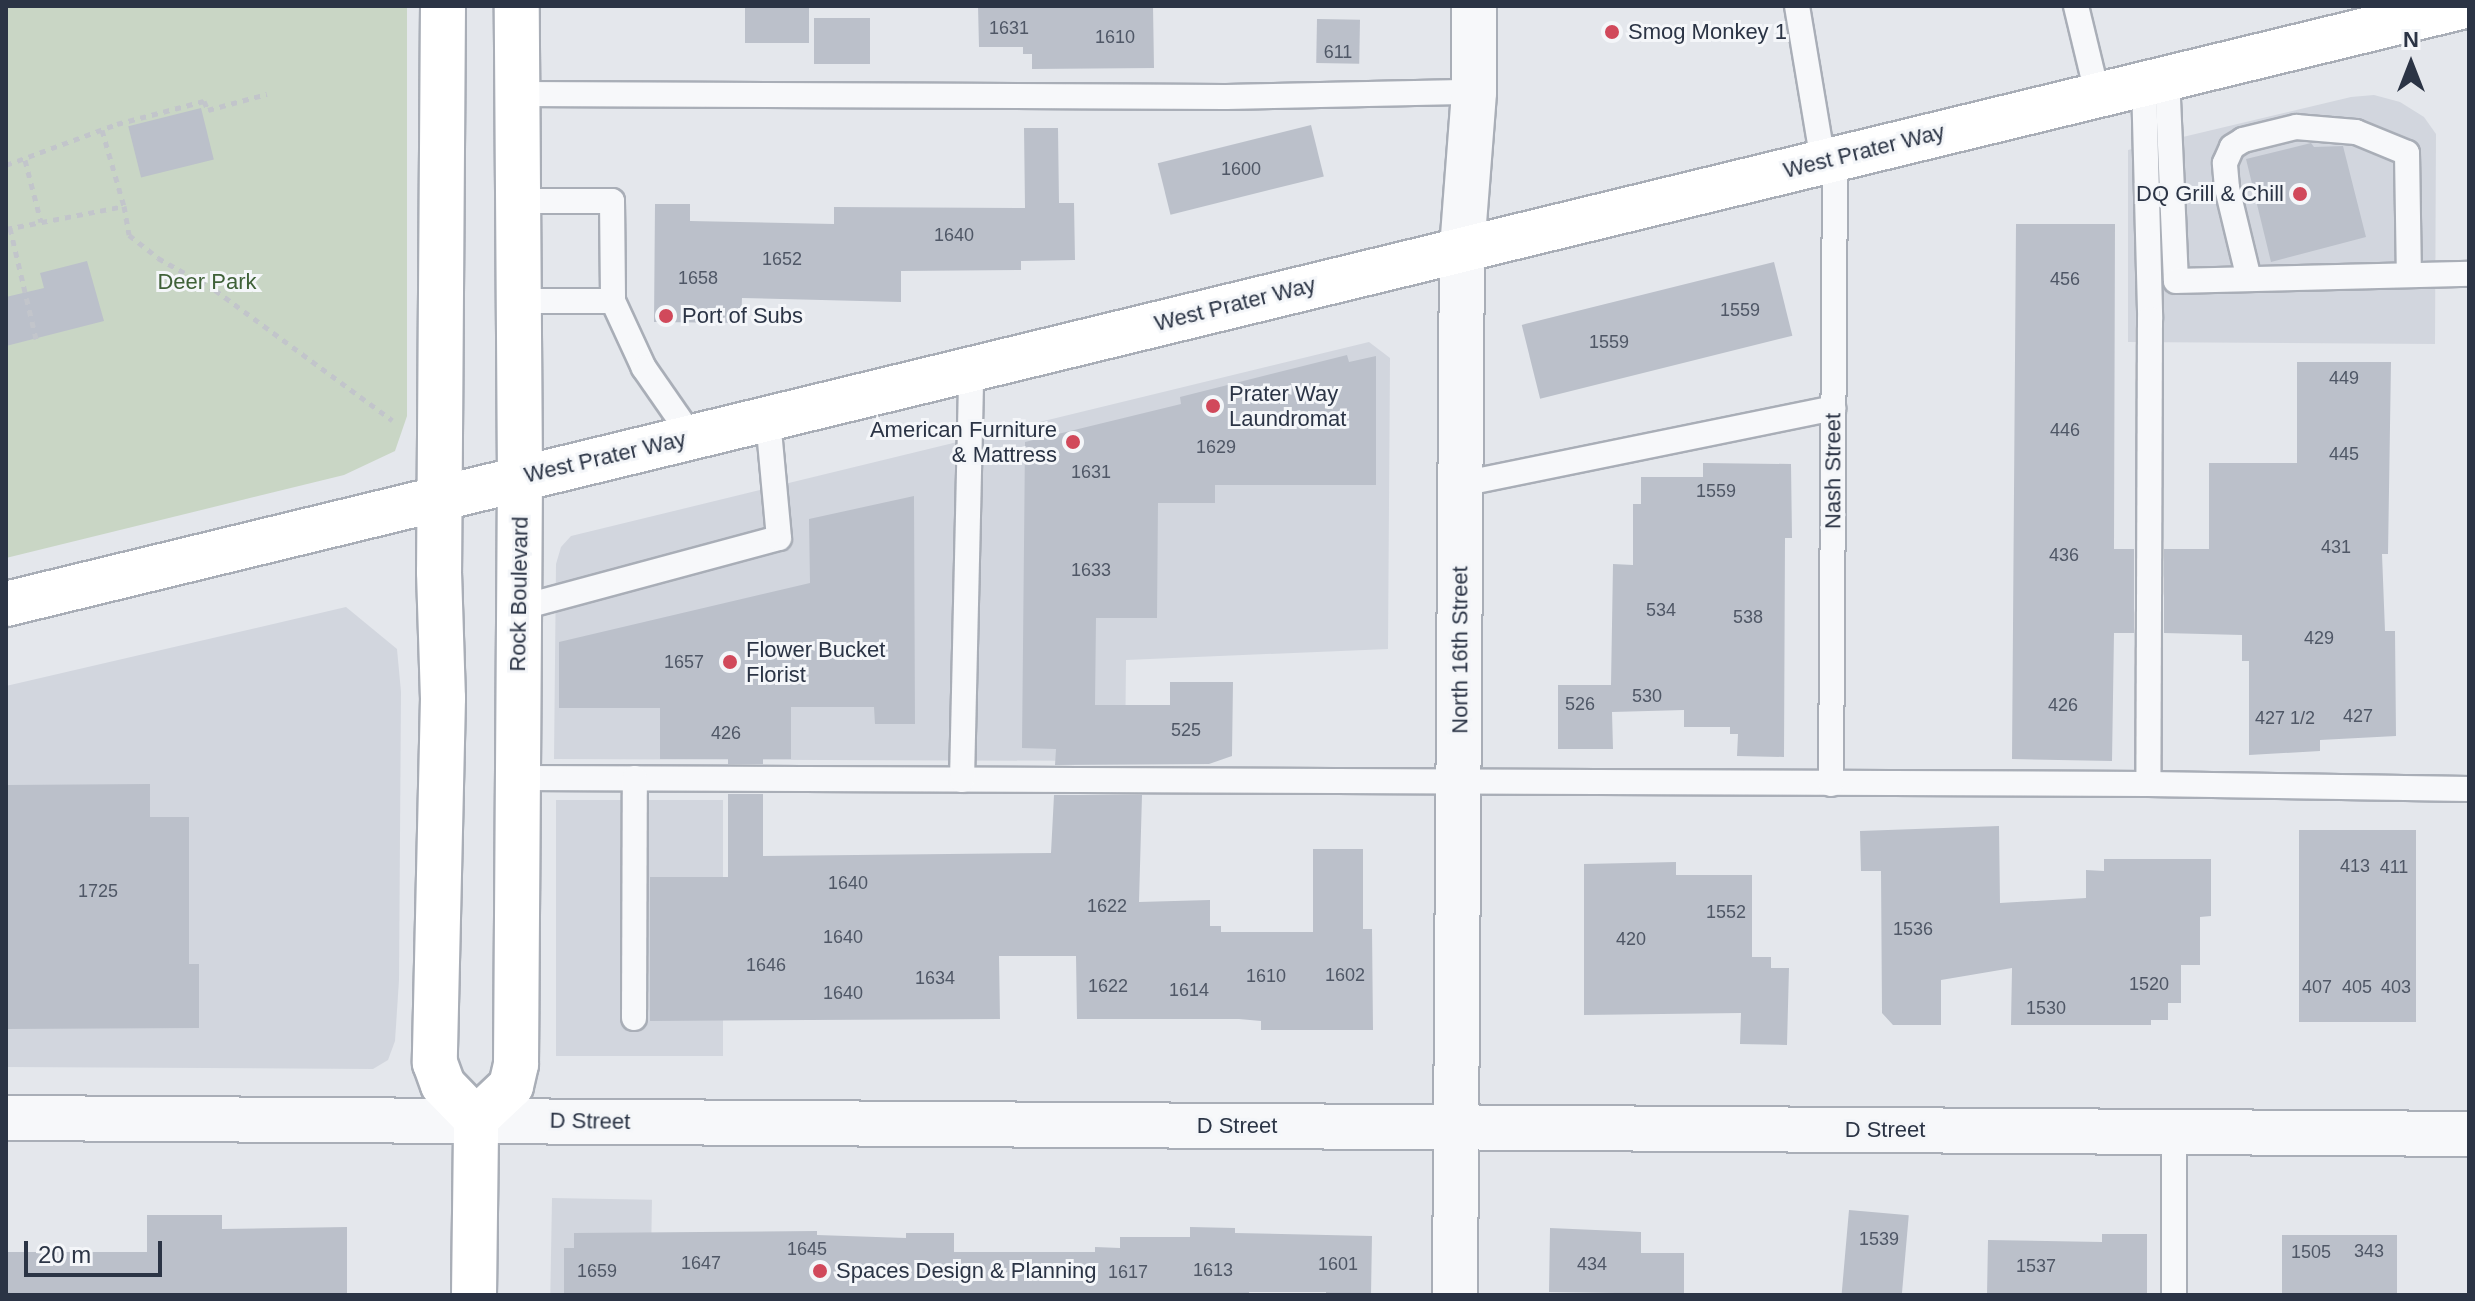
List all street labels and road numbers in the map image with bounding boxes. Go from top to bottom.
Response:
street label: West Prater Way [1781,118,1947,184]
street label: West Prater Way [1152,271,1318,337]
street label: Nash Street [1820,413,1846,529]
street label: West Prater Way [522,426,688,488]
street label: Rock Boulevard [504,516,534,672]
street label: North 16th Street [1447,566,1473,734]
street label: D Street [549,1107,631,1135]
street label: D Street [1197,1113,1277,1139]
street label: D Street [1845,1117,1925,1143]

